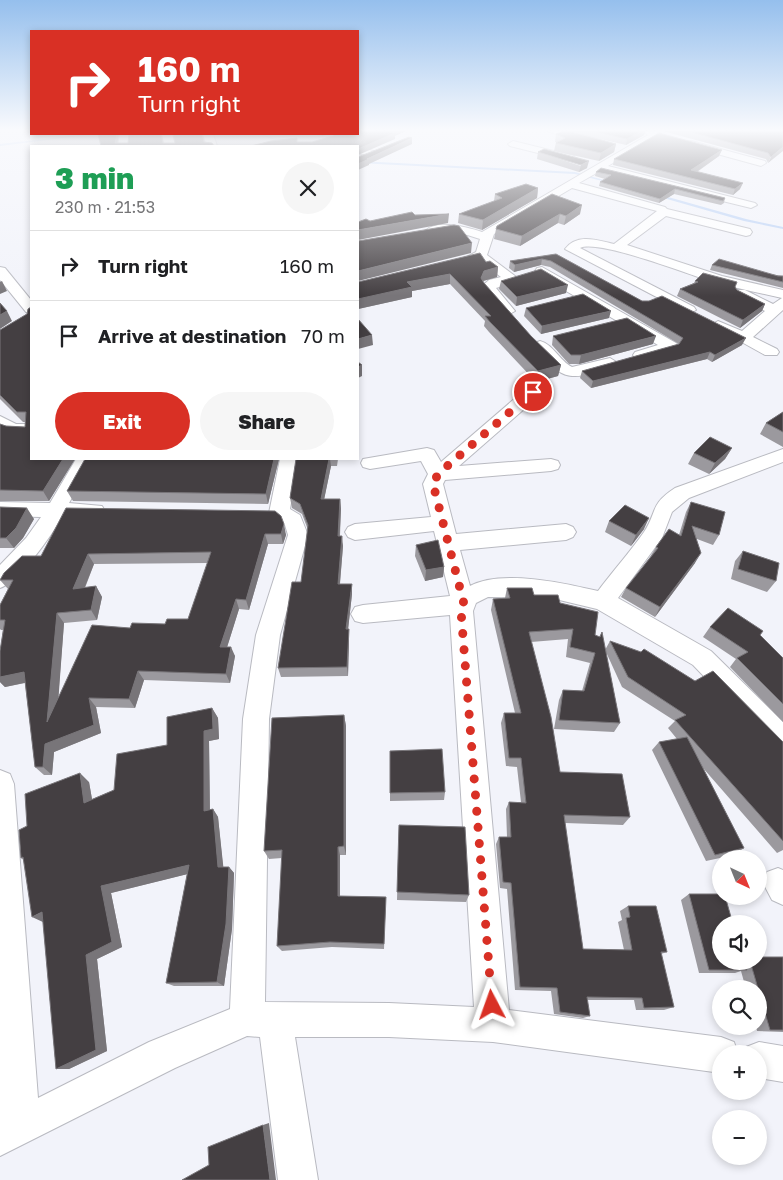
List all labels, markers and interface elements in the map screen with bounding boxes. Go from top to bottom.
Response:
text: 160 m [138,48,240,90]
icon: right [55,50,120,115]
text: Turn right [138,90,241,117]
text: 3 min [55,160,134,196]
button: close [282,162,334,214]
text: 230 m · 21:53 [55,197,155,217]
icon: right [55,252,83,280]
text: Turn right [98,254,188,277]
text: 160 m [280,254,334,277]
icon: arrive [55,322,83,350]
text: Arrive at destination [98,324,286,347]
text: 70 m [301,324,345,347]
pin [512,371,554,413]
icon: arrive [519,378,547,406]
button: Exit [55,392,190,450]
button: Share [200,392,334,450]
north arrow [712,850,768,905]
map controls [712,850,767,1165]
button: sound [712,915,767,970]
position arrow [465,978,517,1030]
button: search [712,980,767,1035]
button: + [712,1045,767,1100]
button: − [712,1110,767,1165]

